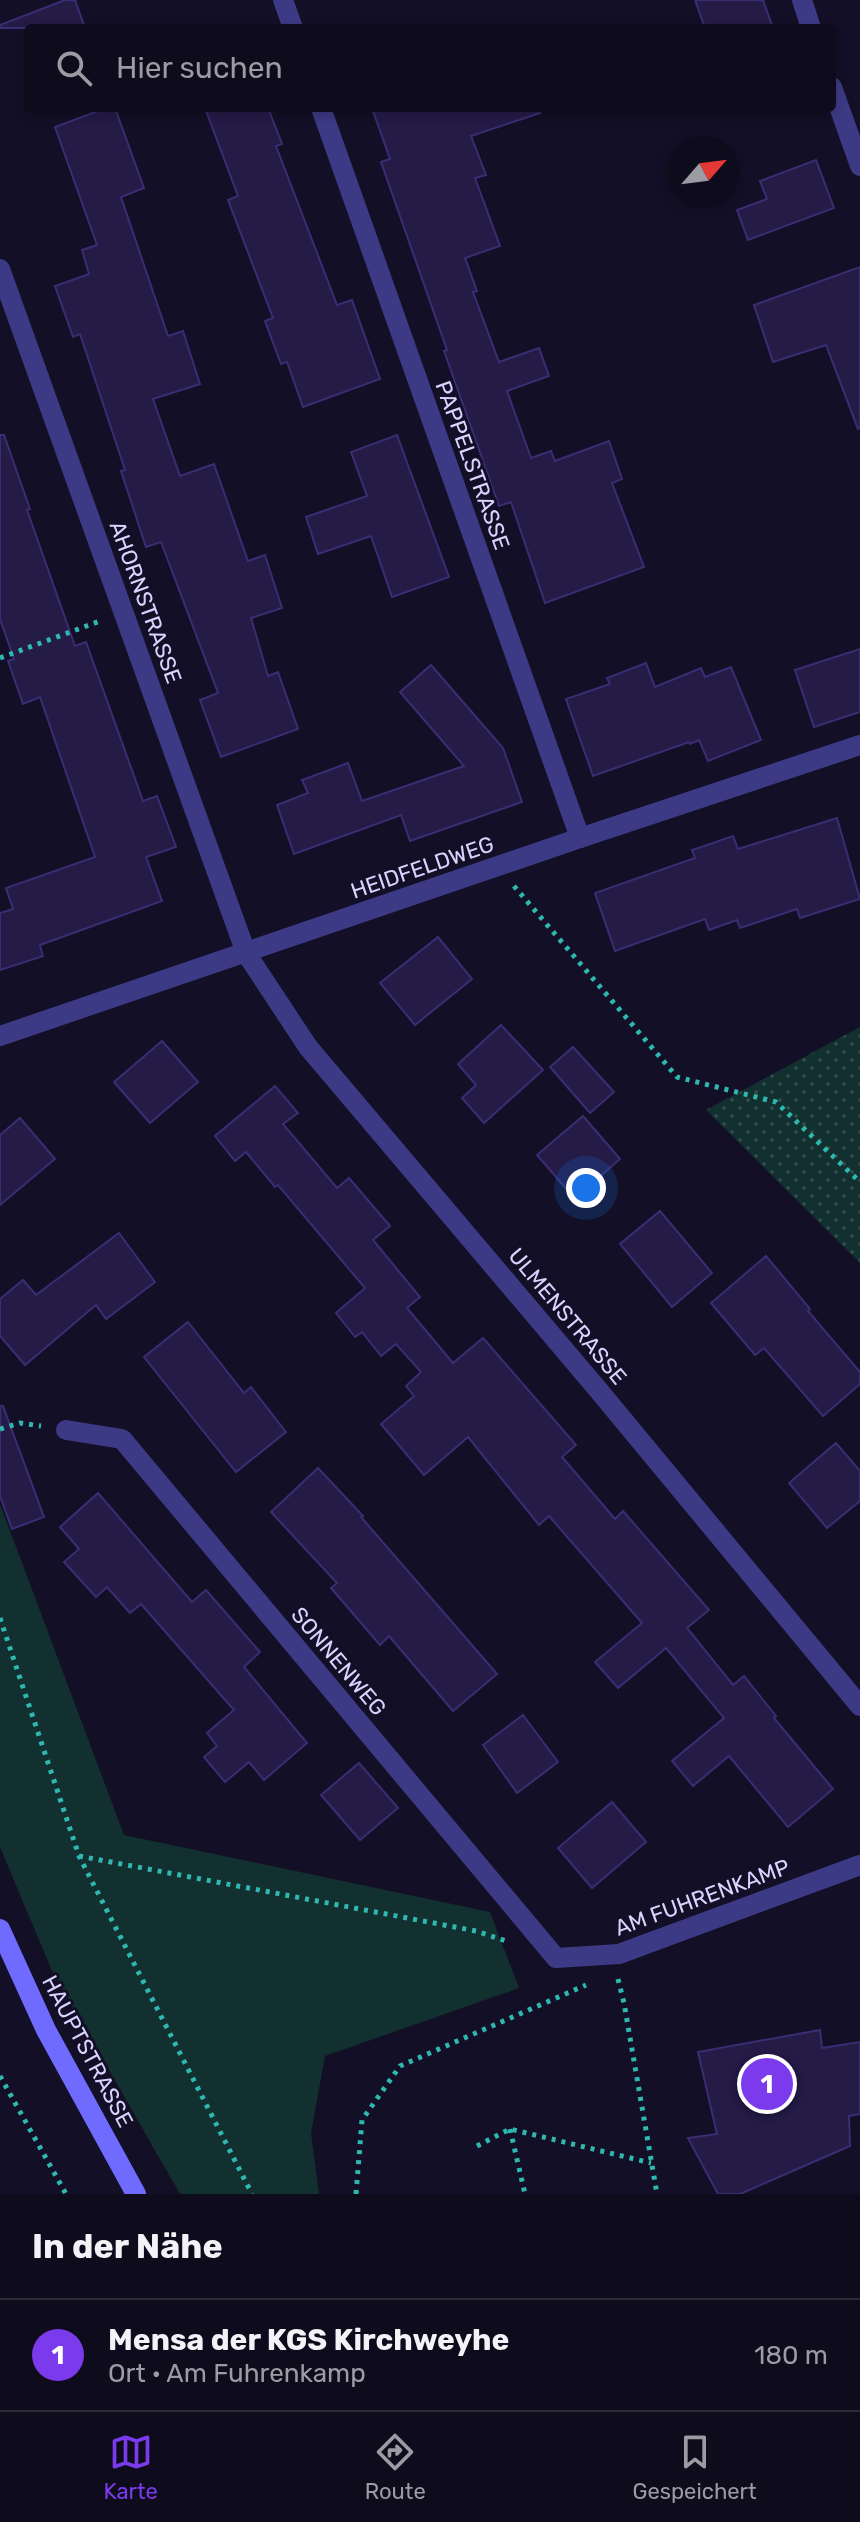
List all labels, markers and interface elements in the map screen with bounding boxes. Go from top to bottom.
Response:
search box [24,24,836,112]
icon: search [52,46,96,90]
text: Hier suchen [116,50,283,86]
north arrow [668,136,740,208]
street label: PAPPELSTRASSE [429,377,516,553]
street label: AHORNSTRASSE [104,517,187,687]
street label: HEIDFELDWEG [347,830,497,905]
your location [566,1168,606,1208]
street label: ULMENSTRASSE [503,1243,633,1390]
street label: SONNENWEG [285,1601,392,1721]
street label: AM FUHRENKAMP [611,1853,793,1942]
street label: HAUPTSTRASSE [36,1971,139,2132]
pin: 1 [741,2054,793,2114]
text: In der Nähe [32,2226,223,2267]
text: Mensa der KGS Kirchweyhe [108,2322,509,2358]
text: 1 [52,2340,64,2371]
text: 180 m [754,2340,828,2371]
text: Ort · Am Fuhrenkamp [108,2358,366,2389]
tab: Karte [103,2430,158,2505]
tab: Route [365,2430,426,2505]
tab: Gespeichert [632,2430,757,2505]

